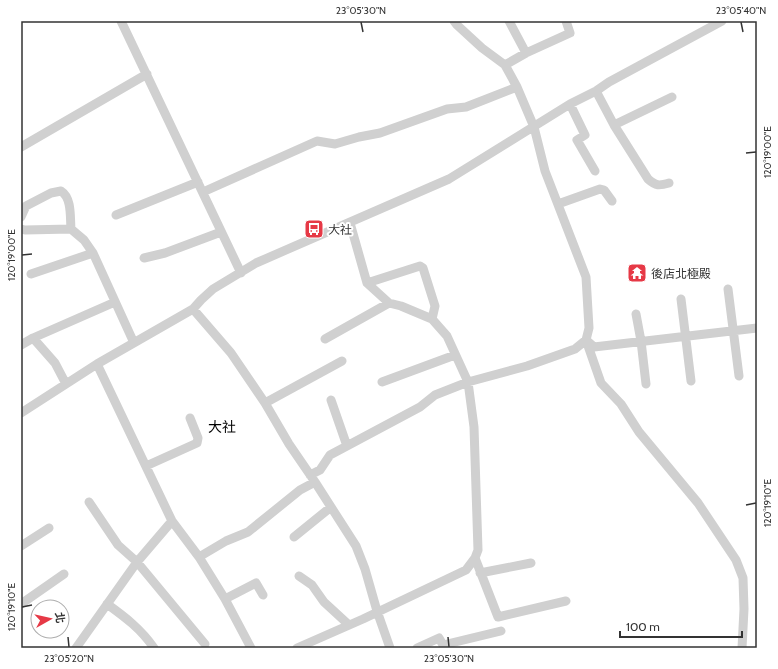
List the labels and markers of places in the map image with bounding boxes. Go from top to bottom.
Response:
bus stop icon: 大社 [303,218,325,240]
place label: 大社 [328,222,352,237]
temple icon: 後店北極殿 [626,262,648,284]
place label: 後店北極殿 [651,266,711,281]

